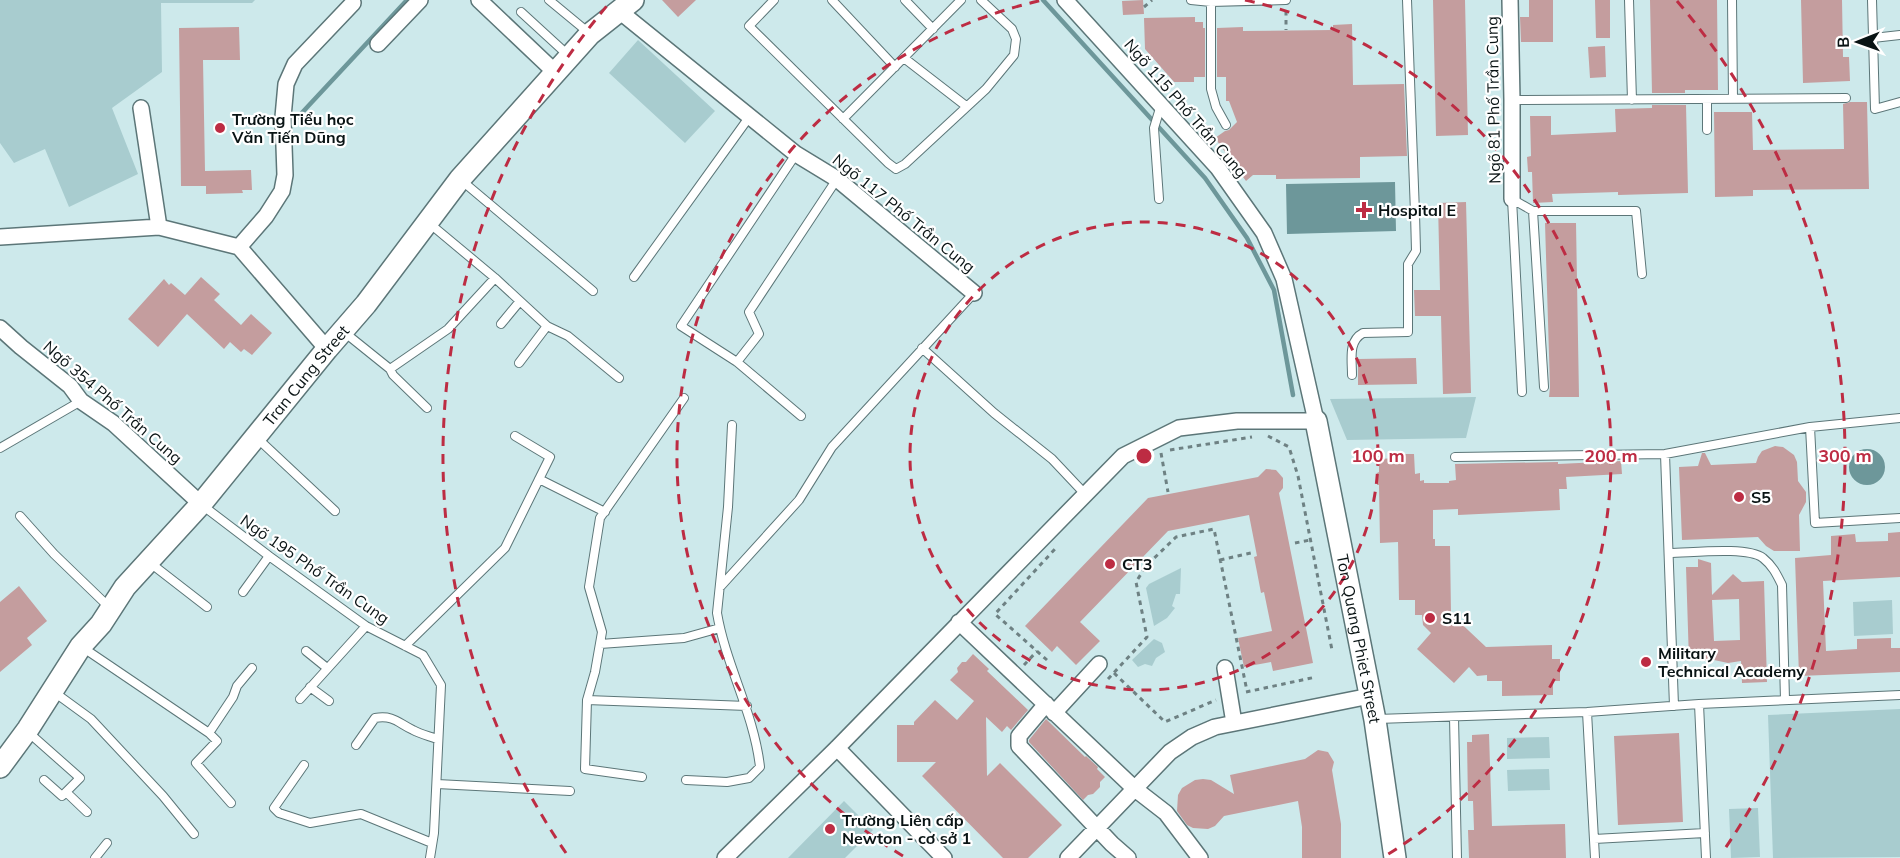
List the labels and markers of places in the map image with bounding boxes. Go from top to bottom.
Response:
place label: Trường Tiểu học Văn Tiến Dũng [231,109,354,147]
marker: Trường Tiểu học Văn Tiến Dũng [213,121,227,135]
place label: Hospital E [1378,200,1456,220]
marker: Hospital E [1355,201,1373,219]
centre of rings [1134,446,1154,466]
place label: S5 [1751,487,1771,507]
marker: S5 [1732,490,1746,504]
place label: CT3 [1122,554,1152,574]
marker: CT3 [1103,557,1117,571]
place label: S11 [1442,608,1472,628]
marker: S11 [1423,611,1437,625]
place label: Military Technical Academy [1658,643,1805,681]
marker: Military Technical Academy [1639,655,1653,669]
place label: Trường Liên cấp Newton - cơ sở 1 [842,810,971,848]
marker: Trường Liên cấp Newton - cơ sở 1 [823,822,837,836]

